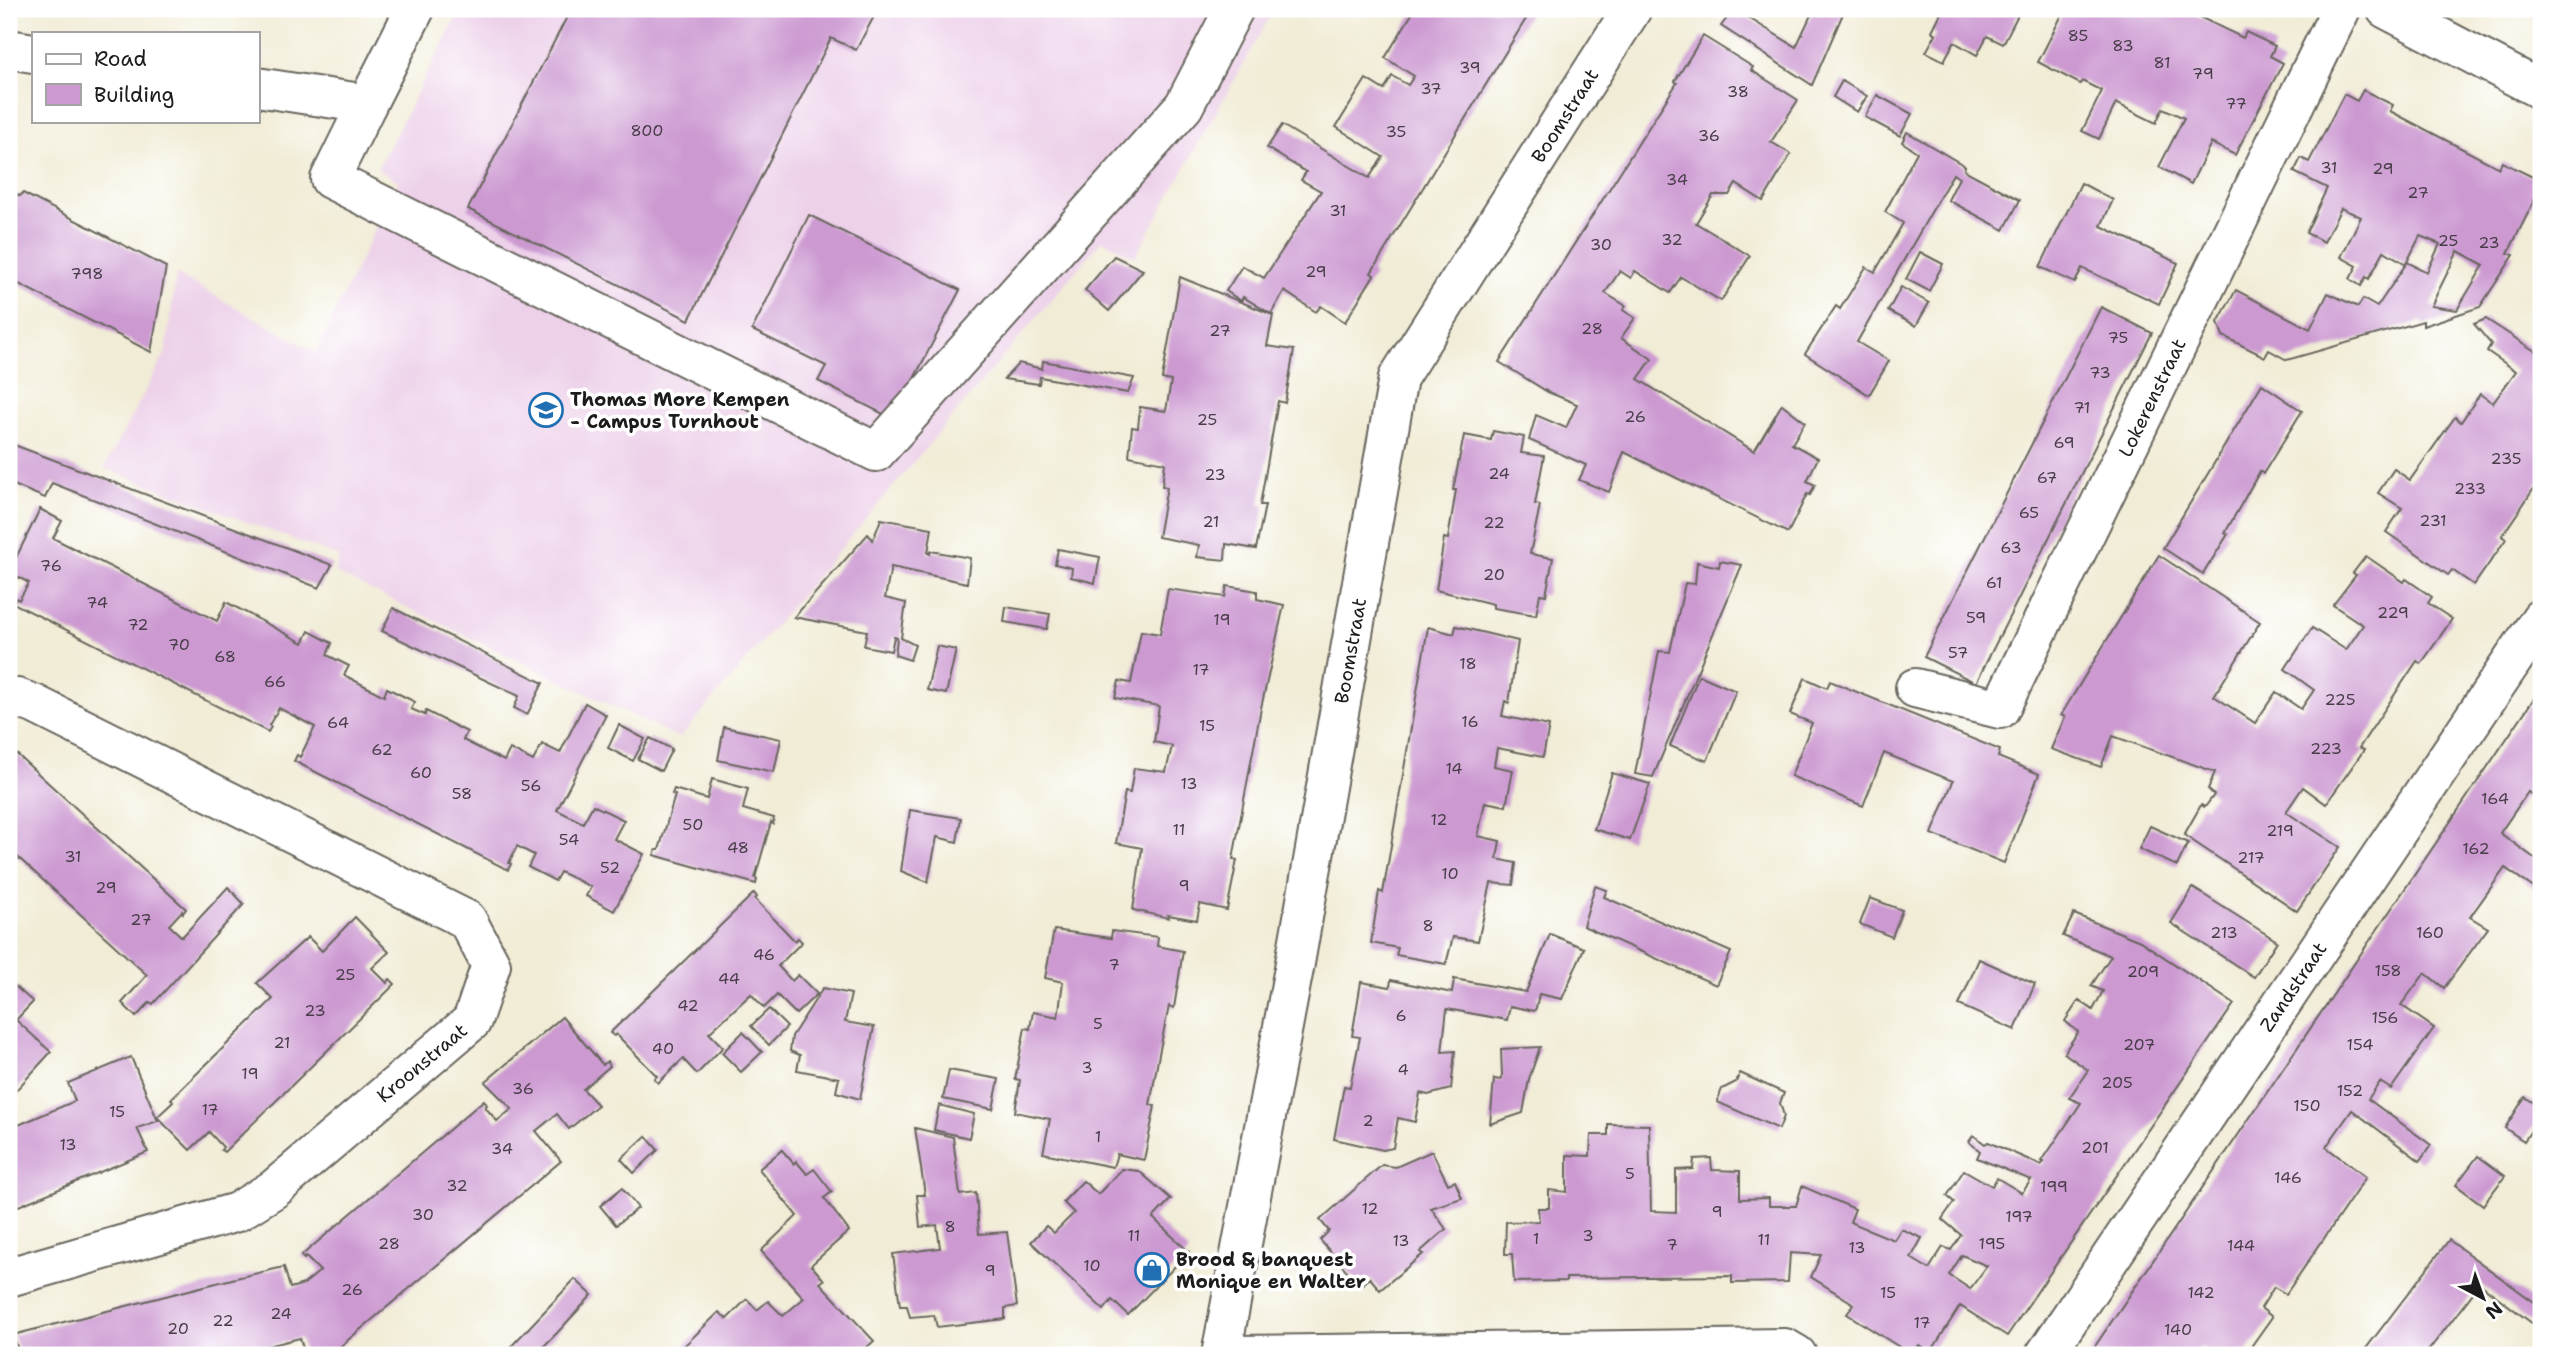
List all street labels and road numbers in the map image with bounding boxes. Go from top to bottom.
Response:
street label: Boomstraat [1525,63,1604,167]
street label: Lokerenstraat [2112,334,2191,461]
street label: Boomstraat [1328,596,1372,706]
street label: Zandstraat [2254,937,2332,1036]
street label: Kroonstraat [372,1018,472,1108]

